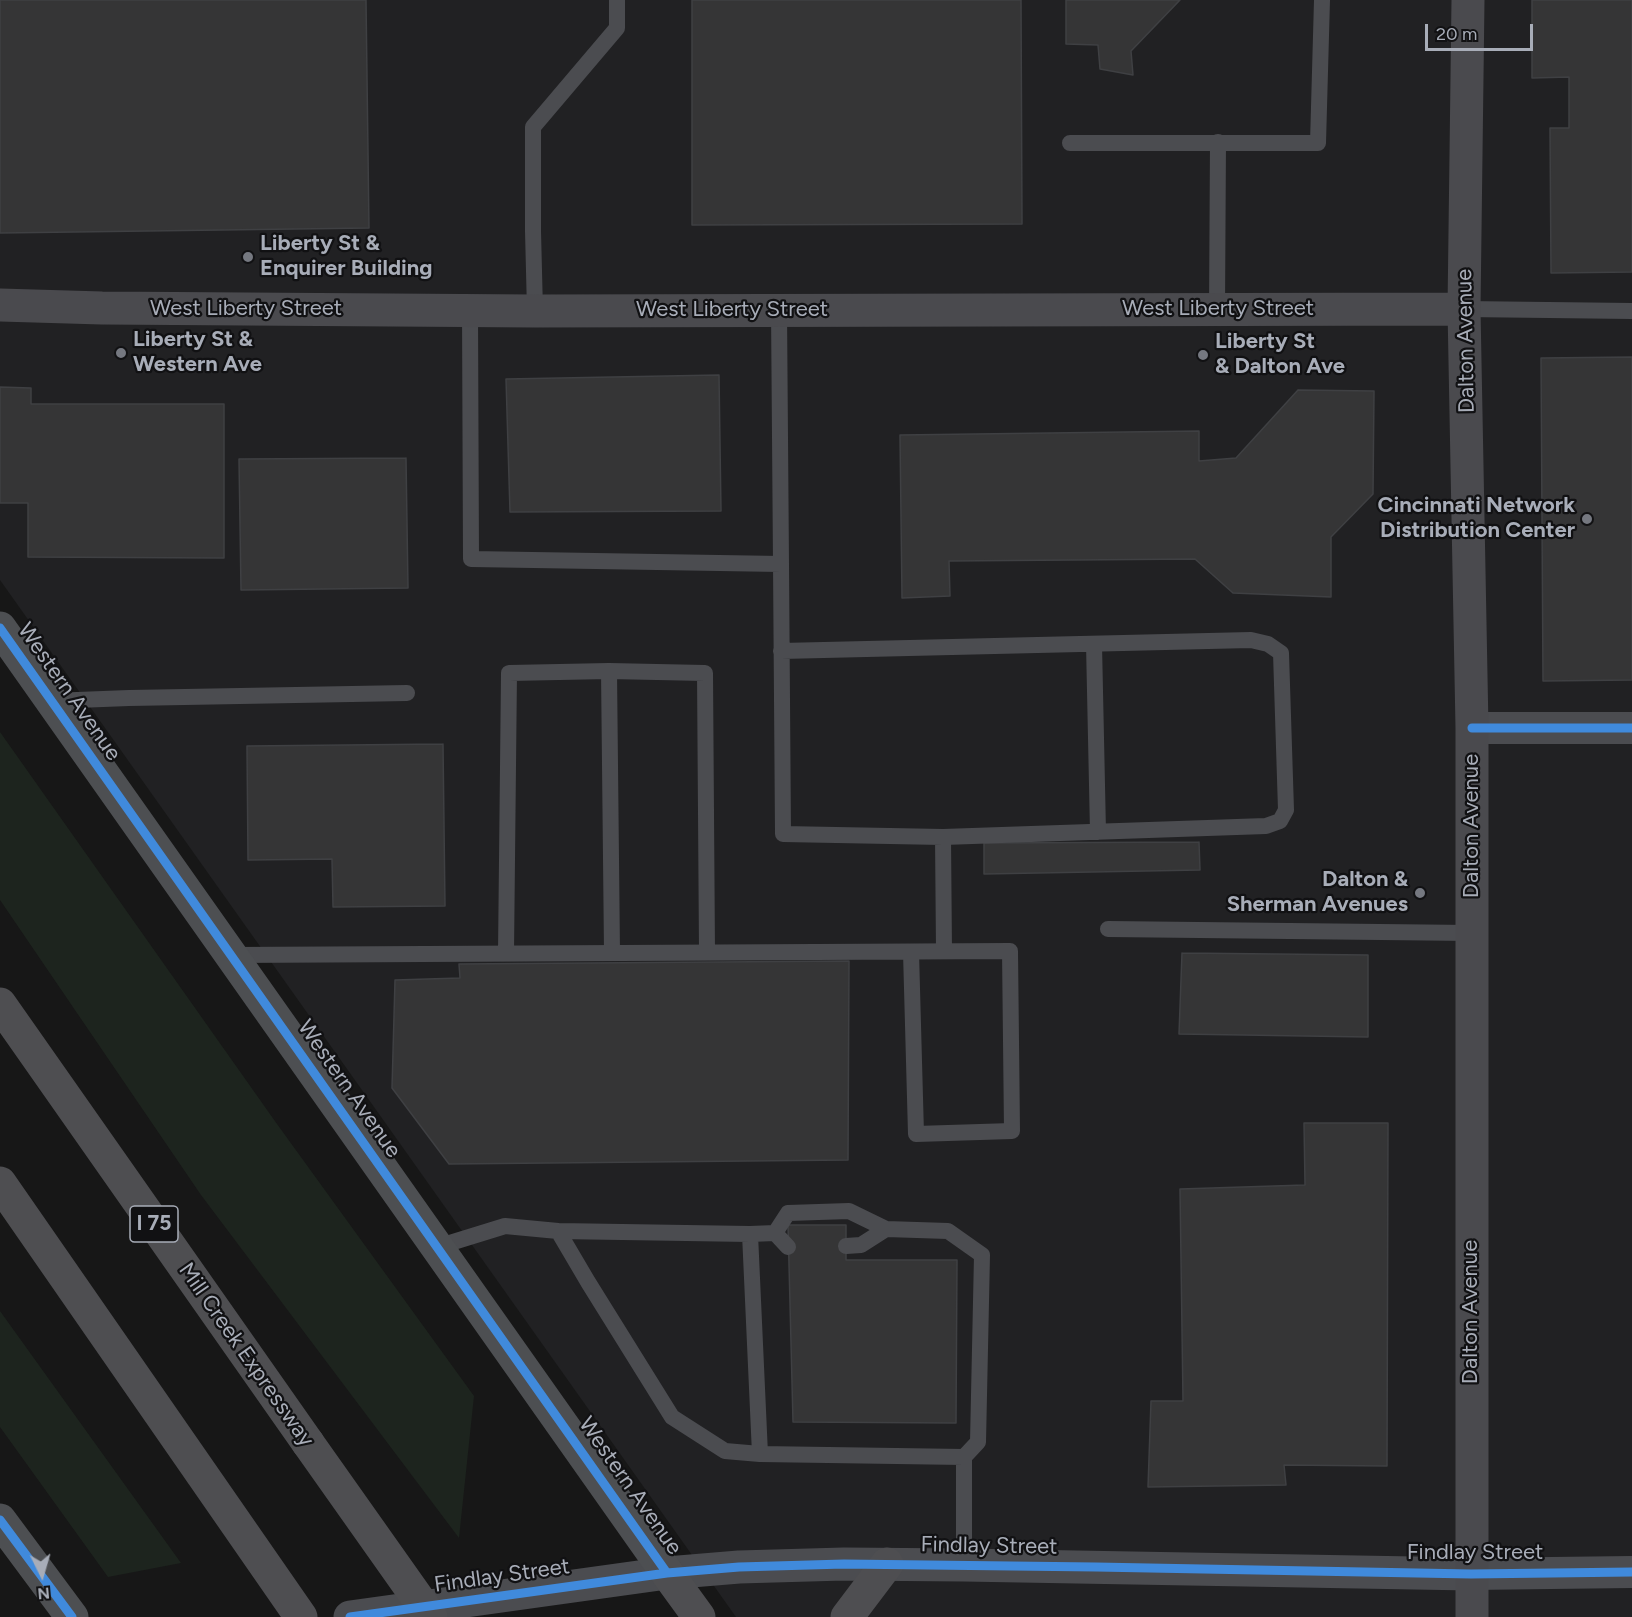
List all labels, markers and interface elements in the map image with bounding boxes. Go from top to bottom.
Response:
scale bar [1428,12,1536,50]
text: 20 m [1436,23,1477,45]
place label: Liberty St & Enquirer Building [260,231,433,282]
marker: Liberty St & Enquirer Building [241,250,255,264]
street label: Dalton Avenue [1452,269,1480,413]
street label: West Liberty Street [150,296,342,322]
street label: West Liberty Street [1122,296,1314,322]
street label: West Liberty Street [636,297,828,323]
place label: Liberty St & Western Ave [133,327,262,378]
place label: Liberty St & Dalton Ave [1215,329,1345,380]
marker: Liberty St & Western Ave [114,346,128,360]
marker: Liberty St & Dalton Ave [1196,348,1210,362]
place label: Cincinnati Network Distribution Center [1377,493,1575,544]
marker: Cincinnati Network Distribution Center [1580,512,1594,526]
street label: Western Avenue [12,618,126,766]
street label: Dalton Avenue [1459,754,1485,898]
place label: Dalton & Sherman Avenues [1227,867,1408,918]
marker: Dalton & Sherman Avenues [1413,886,1427,900]
street label: Western Avenue [292,1015,406,1163]
road number: I 75 [130,1206,178,1242]
street label: Dalton Avenue [1458,1240,1484,1384]
street label: Mill Creek Expressway [173,1258,319,1452]
street label: Western Avenue [573,1412,687,1560]
street label: Findlay Street [920,1532,1058,1560]
street label: Findlay Street [1407,1540,1543,1566]
north arrow [12,1545,72,1605]
street label: Findlay Street [432,1553,572,1599]
text: N [37,1583,51,1603]

